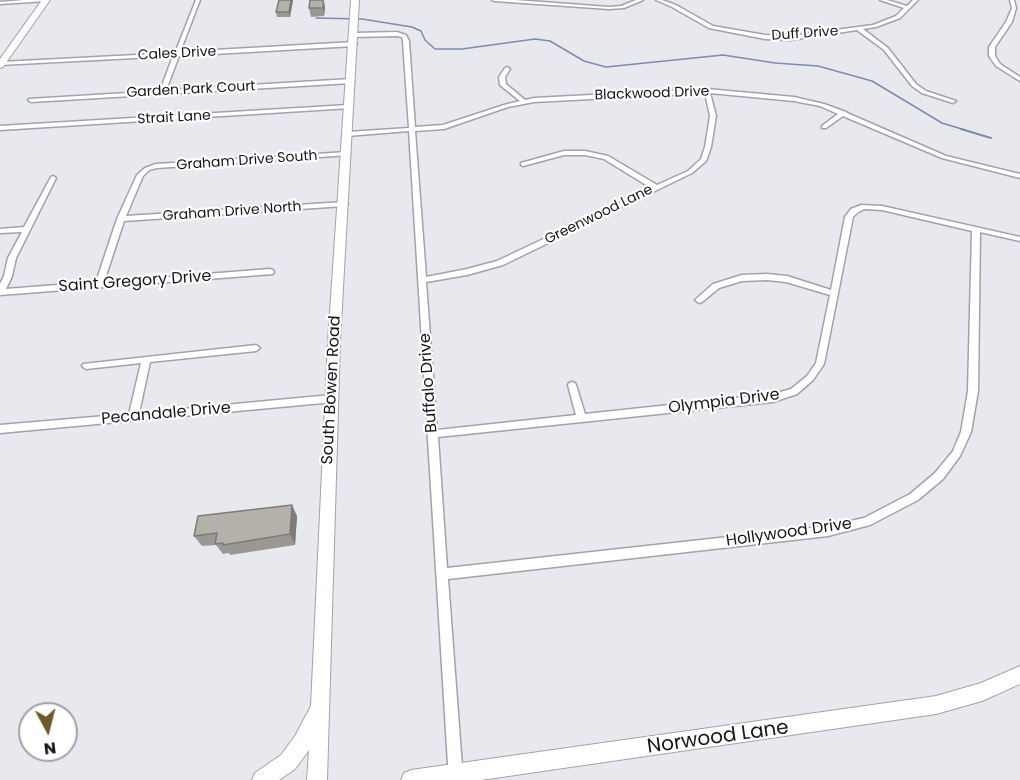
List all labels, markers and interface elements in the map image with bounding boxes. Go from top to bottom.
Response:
street label: Duff Drive [771,23,839,45]
street label: Cales Drive [137,44,217,64]
street label: Garden Park Court [126,78,256,102]
street label: Blackwood Drive [594,84,710,104]
street label: Strait Lane [137,108,211,128]
street label: Graham Drive South [176,148,318,174]
street label: Greenwood Lane [542,182,656,248]
street label: Graham Drive North [162,199,302,225]
street label: Saint Gregory Drive [58,267,212,297]
street label: South Bowen Road [319,315,345,465]
street label: Buffalo Drive [416,332,442,434]
street label: Olympia Drive [667,386,781,418]
street label: Pecandale Drive [100,399,232,429]
street label: Hollywood Drive [725,515,853,551]
north arrow [18,702,78,762]
street label: Norwood Lane [646,716,790,760]
text: N [43,736,57,761]

